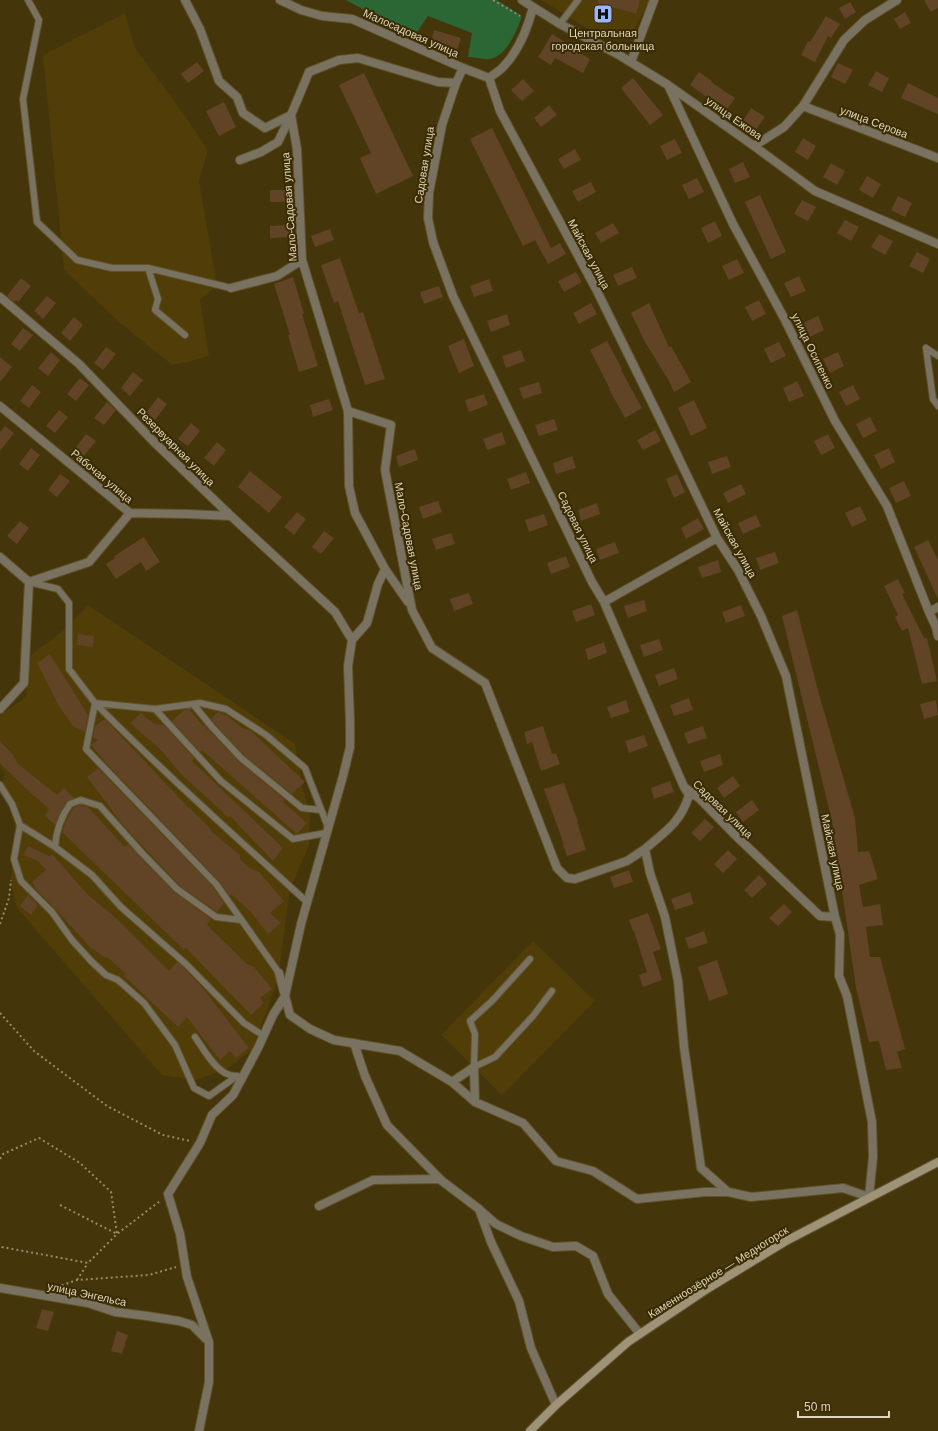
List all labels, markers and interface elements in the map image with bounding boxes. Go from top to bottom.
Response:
hospital icon: Центральная городская больница [592,3,614,25]
street label: Малосадовая улица [361,7,461,60]
place label: Центральная городская больница [552,27,655,52]
street label: улица Ежова [704,94,765,142]
street label: улица Серова [839,104,910,141]
street label: Садовая улица [412,125,436,204]
street label: Мало-Садовая улица [279,151,299,262]
street label: Майская улица [566,217,613,292]
street label: улица Осипенко [789,311,837,391]
street label: Резервуарная улица [135,406,218,489]
street label: Рабочая улица [69,447,136,506]
street label: Мало-Садовая улица [393,481,426,592]
street label: Садовая улица [556,489,601,565]
street label: Майская улица [711,506,759,581]
street label: Садовая улица [691,778,756,841]
street label: Майская улица [819,813,847,892]
street label: Каменноозёрное — Медногорск [646,1224,791,1320]
street label: улица Энгельса [46,1280,129,1308]
scale bar [798,1393,889,1419]
text: 50 m [804,1400,831,1414]

